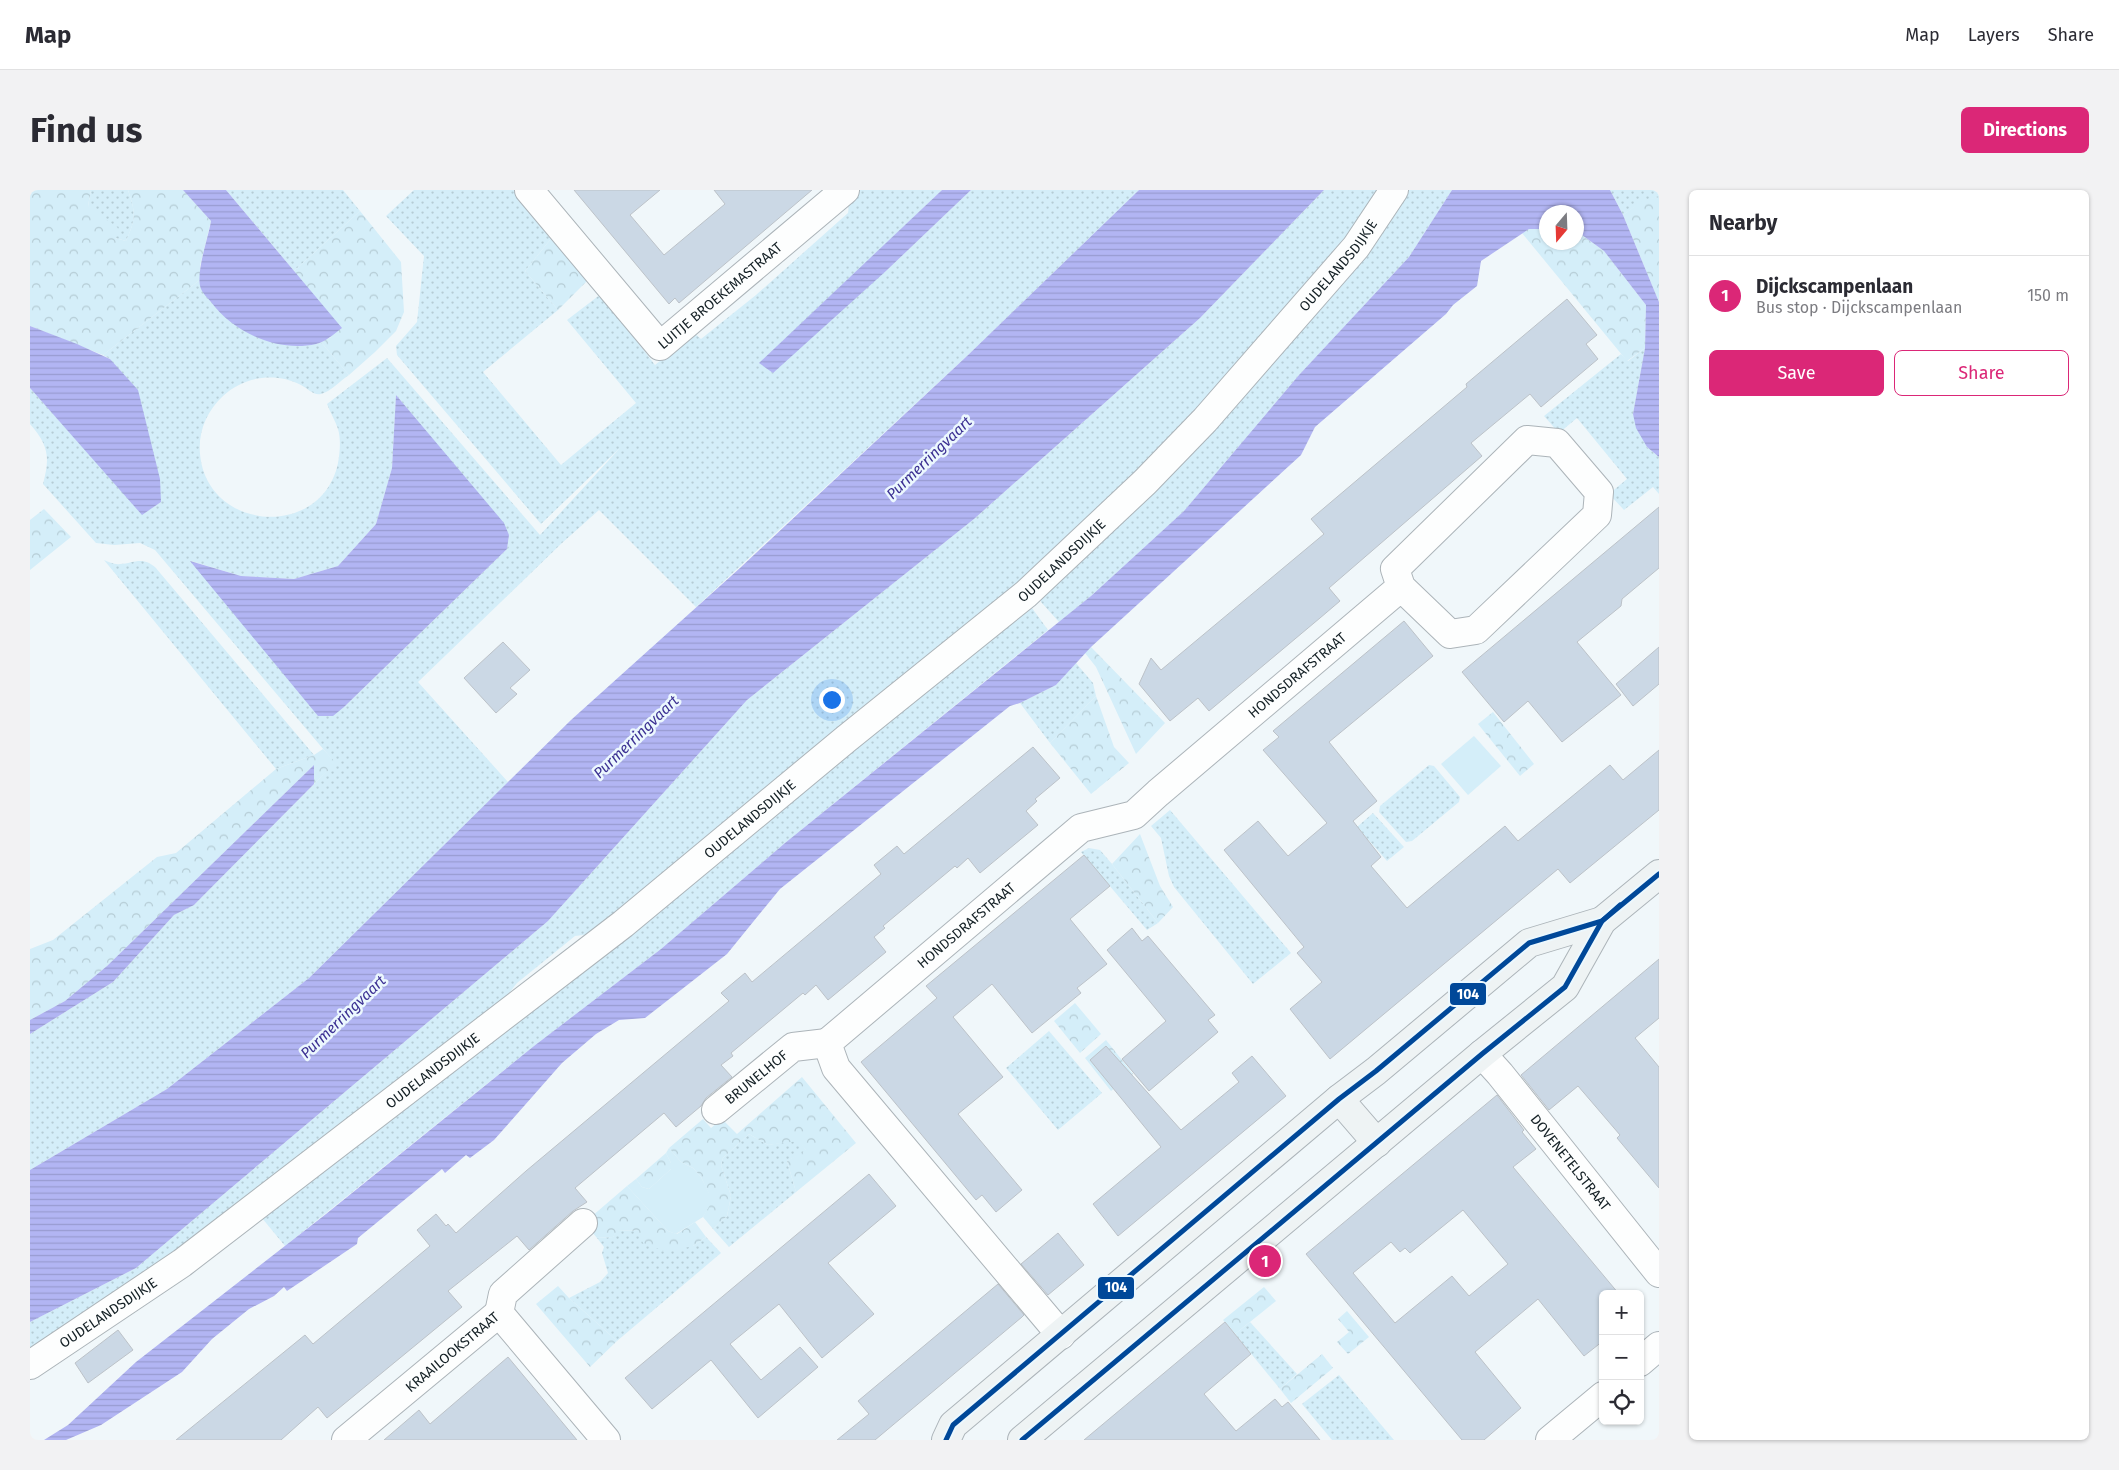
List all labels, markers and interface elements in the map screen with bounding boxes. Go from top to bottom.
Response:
text: Map [25,21,71,49]
text: Map [1905,24,1940,46]
text: Layers [1968,24,2020,46]
text: Share [2048,24,2094,46]
button: Directions [1961,107,2089,153]
text: Find us [30,109,142,151]
north arrow [1539,205,1584,250]
text: Nearby [1709,210,1777,236]
street label: OUDELANDSDIJKJE [1296,216,1381,315]
street label: LUITJE BROEKEMASTRAAT [655,238,786,353]
text: Dijckscampenlaan [1756,275,1913,298]
text: 1 [1721,286,1729,305]
text: 150 m [2027,286,2069,305]
text: Bus stop · Dijckscampenlaan [1756,298,1962,317]
button: Save [1709,350,1884,396]
button: Share [1894,350,2069,396]
water label: Purmerringvaart [883,412,976,503]
street label: OUDELANDSDIJKJE [1015,516,1109,606]
street label: HONDSDRAFSTRAAT [1245,629,1351,722]
your location [819,687,845,713]
water label: Purmerringvaart [590,691,683,782]
street label: OUDELANDSDIJKJE [701,776,799,862]
street label: HONDSDRAFSTRAAT [914,879,1020,972]
water label: Purmerringvaart [297,971,390,1062]
line badge: 104 [1449,982,1487,1006]
text: 104 [1457,986,1479,1003]
street label: OUDELANDSDIJKJE [382,1029,483,1112]
street label: BRUNELHOF [722,1047,792,1108]
street label: DOVENETELSTRAAT [1527,1111,1614,1215]
pin: 1 [1249,1242,1281,1280]
street label: OUDELANDSDIJKJE [56,1274,160,1352]
line badge: 104 [1097,1276,1135,1300]
text: 104 [1105,1279,1127,1296]
map controls [1599,1290,1644,1425]
button: + [1599,1290,1644,1335]
street label: KRAAILOOKSTRAAT [402,1308,503,1396]
button: − [1599,1335,1644,1380]
button: locate [1599,1380,1644,1425]

